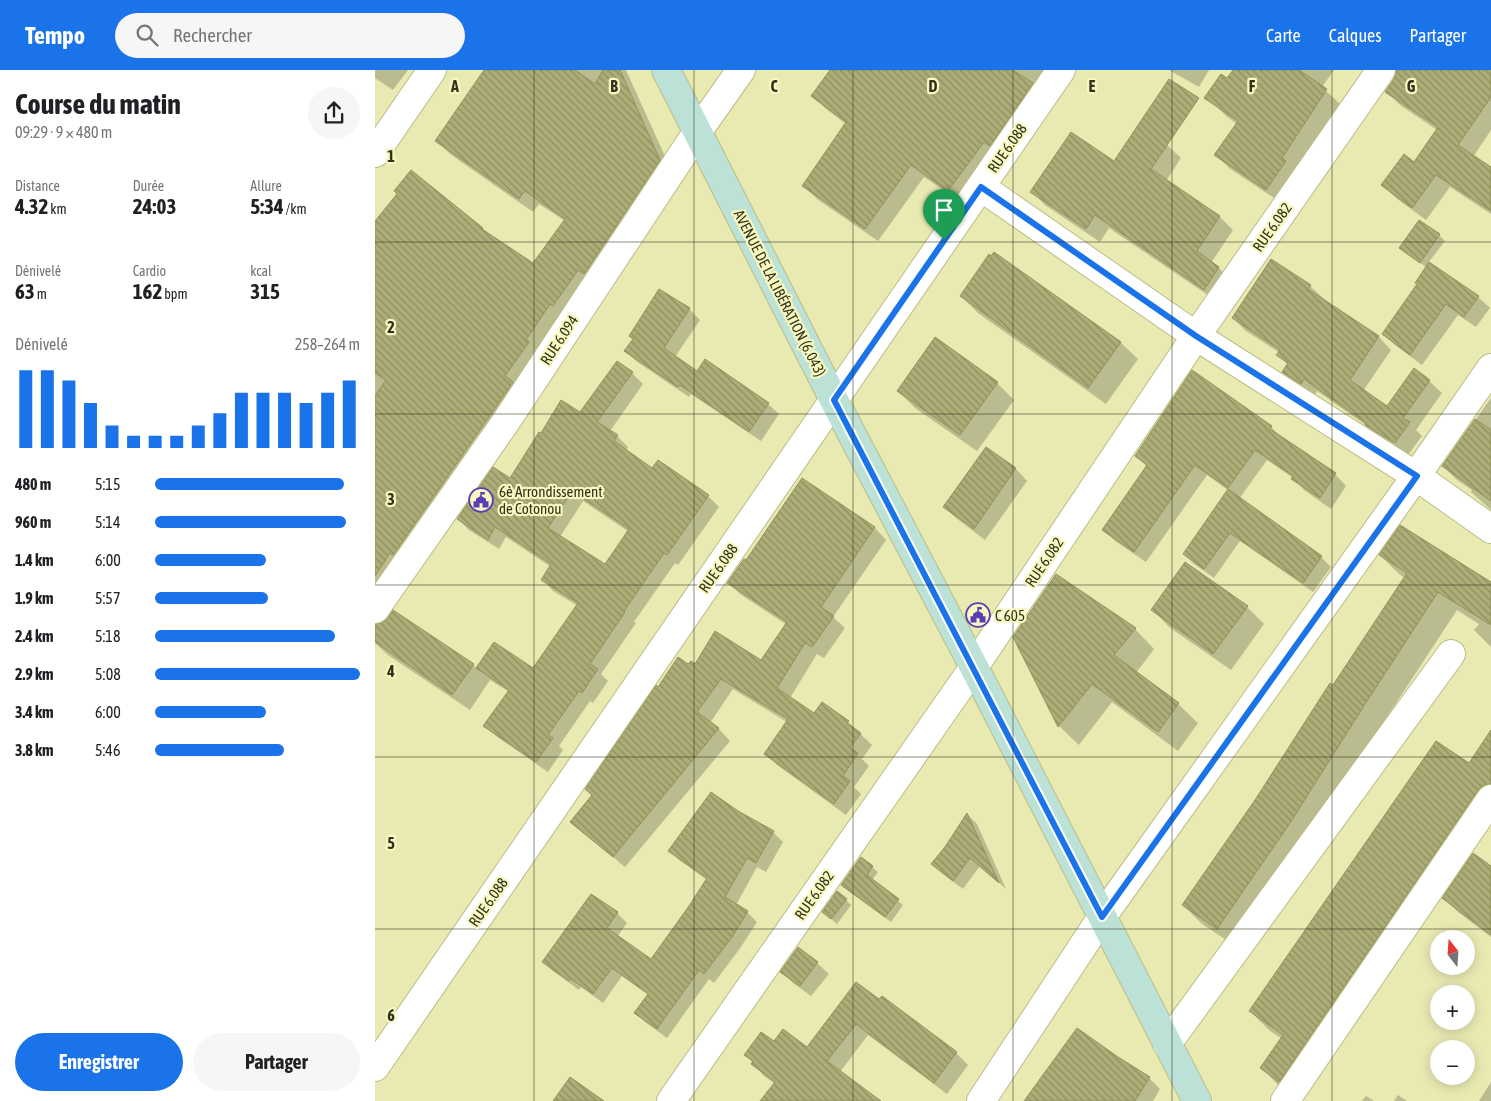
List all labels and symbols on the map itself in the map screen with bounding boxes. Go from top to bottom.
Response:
text: A [450,77,459,95]
text: B [610,77,618,95]
text: C [770,77,778,95]
text: D [929,77,938,95]
text: E [1089,77,1096,95]
text: F [1249,77,1256,95]
text: G [1407,77,1416,95]
street label: RUE 6.088 [984,120,1030,176]
text: 1 [387,147,395,165]
pin [923,189,965,240]
street label: RUE 6.082 [1249,199,1295,255]
street label: AVENUE DE LA LIBÉRATION (6.043) [731,207,829,379]
street label: RUE 6.094 [537,312,581,368]
text: 2 [387,318,395,336]
place label: 6è Arrondissement de Cotonou [499,483,603,517]
public building icon: 6è Arrondissement de Cotonou [468,487,494,513]
text: 3 [387,490,395,508]
street label: RUE 6.082 [1021,534,1067,590]
street label: RUE 6.088 [695,540,741,596]
public building icon: C 605 [965,602,991,628]
place label: C 605 [995,607,1025,624]
text: 4 [386,662,395,680]
text: 5 [387,834,395,852]
street label: RUE 6.082 [791,867,837,923]
street label: RUE 6.088 [465,874,511,930]
north arrow [1430,930,1475,975]
text: 6 [387,1006,395,1024]

